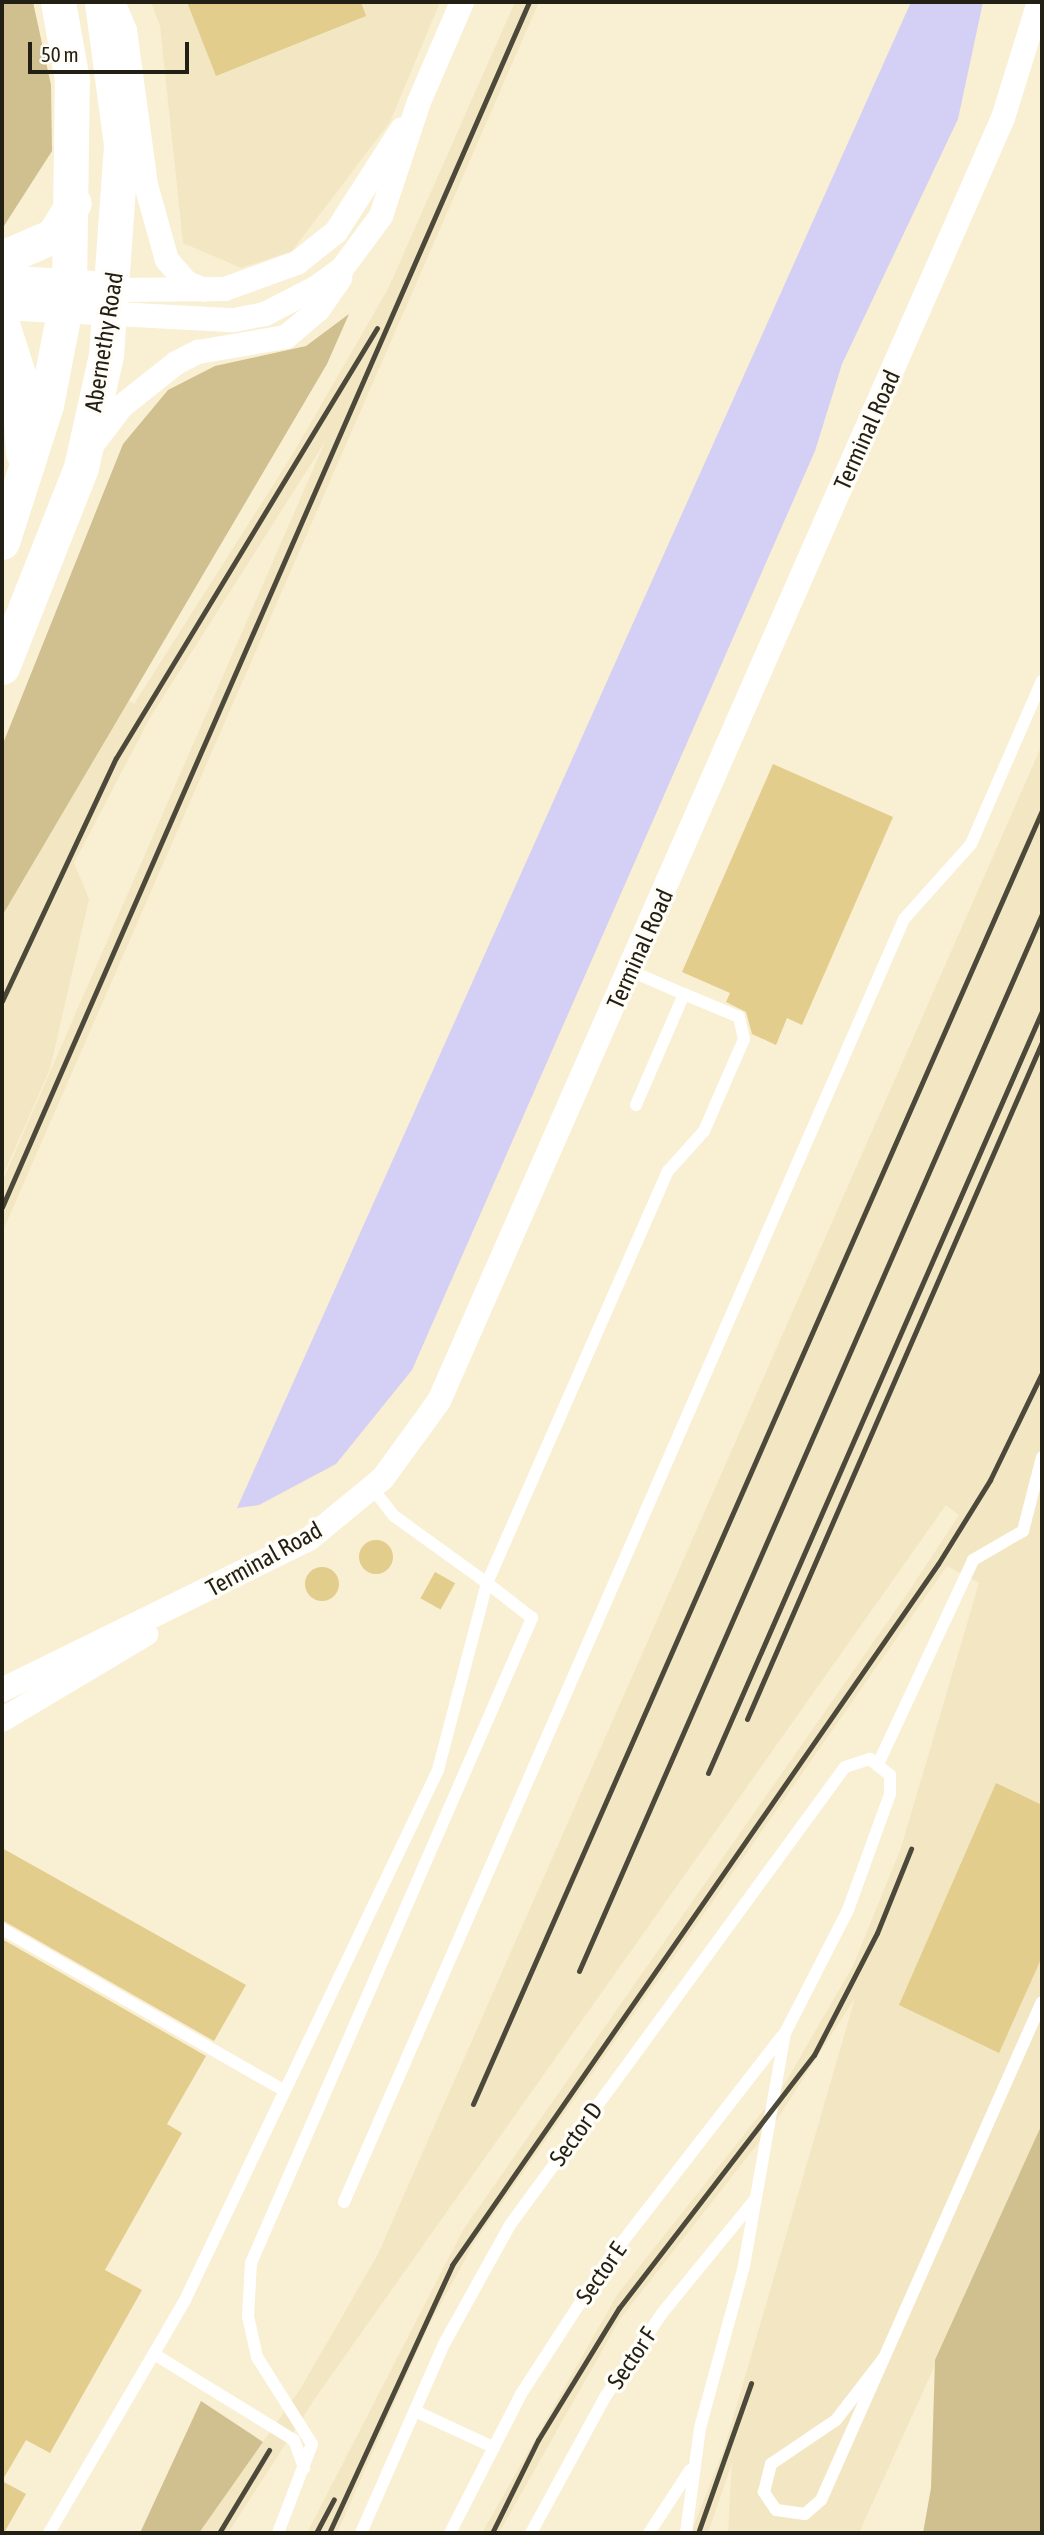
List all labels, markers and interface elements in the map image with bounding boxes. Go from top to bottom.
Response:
scale bar [32,28,192,72]
text: 50 m [41,42,79,66]
street label: Abernethy Road [79,270,129,414]
street label: Terminal Road [828,366,906,494]
street label: Terminal Road [601,885,679,1013]
street label: Terminal Road [201,1515,327,1603]
street label: Sector D [543,2097,609,2171]
street label: Sector E [570,2237,632,2309]
street label: Sector F [601,2322,663,2394]

